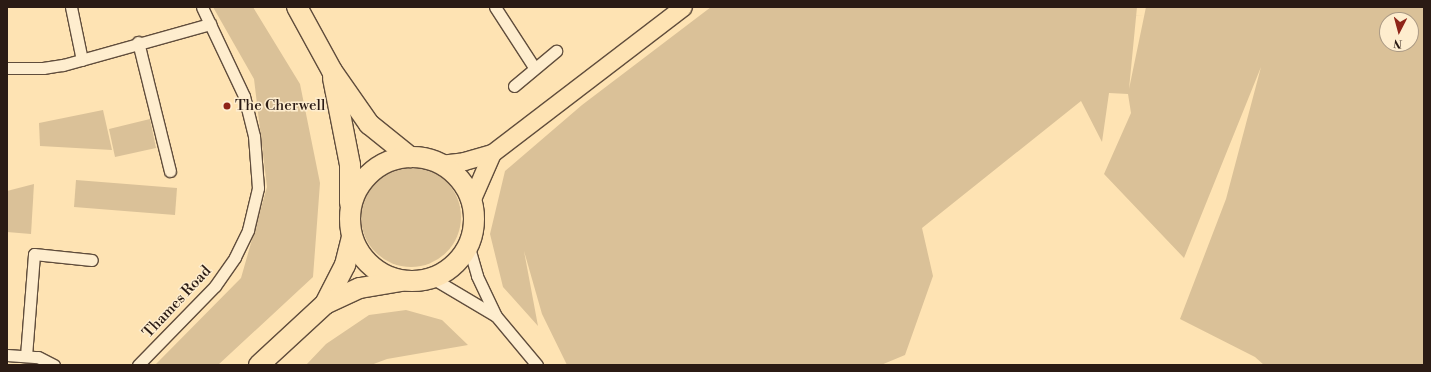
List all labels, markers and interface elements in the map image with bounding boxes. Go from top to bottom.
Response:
north arrow [1379,12,1419,52]
text: N [1393,36,1403,50]
place label: The Cherwell [235,97,325,115]
marker: The Cherwell [222,101,232,111]
street label: Thames Road [139,262,215,342]

